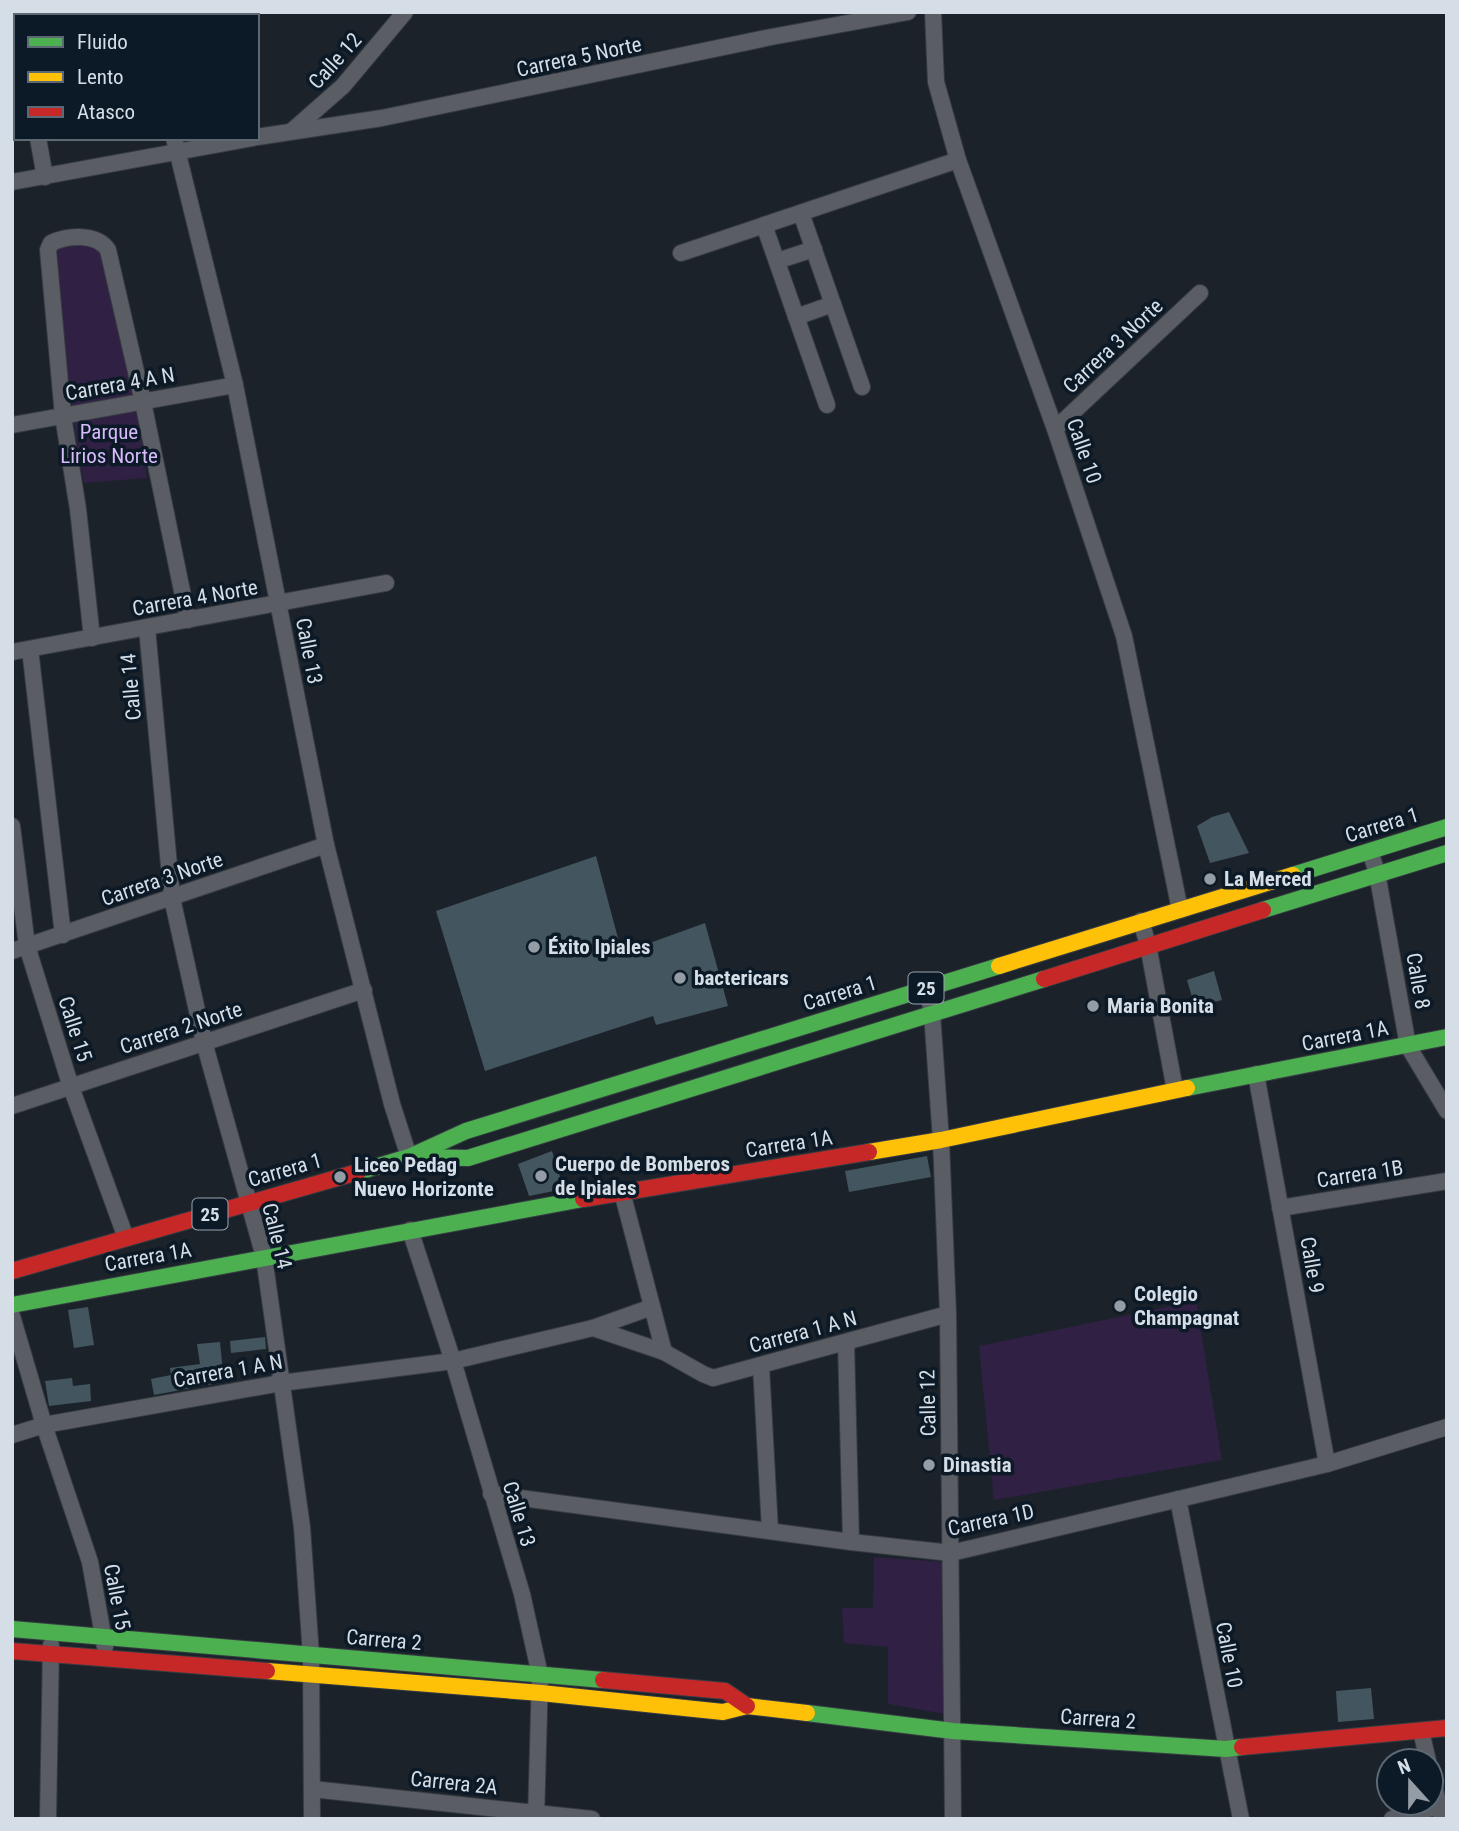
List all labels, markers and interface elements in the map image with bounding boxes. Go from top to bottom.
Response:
legend [14,14,259,140]
street label: Calle 12 [304,28,366,94]
text: Fluido [77,30,128,54]
street label: Carrera 5 Norte [514,32,644,82]
text: Lento [77,65,124,89]
text: Atasco [77,100,135,124]
street label: Carrera 3 Norte [1058,294,1168,398]
street label: Carrera 4 A N [64,363,176,405]
street label: Calle 10 [1062,415,1106,487]
park label: Parque Lirios Norte [60,420,158,468]
street label: Carrera 4 Norte [130,575,260,621]
street label: Calle 13 [291,616,327,686]
street label: Calle 14 [116,653,146,721]
street label: Carrera 1 [1342,802,1422,848]
street label: Carrera 3 Norte [98,847,226,911]
place label: La Merced [1224,867,1312,891]
marker: La Merced [1202,871,1218,887]
place label: Éxito Ipiales [548,935,651,959]
marker: Éxito Ipiales [526,939,542,955]
street label: Calle 8 [1401,951,1435,1011]
place label: bactericars [694,966,789,990]
marker: bactericars [672,970,688,986]
street label: Carrera 1 [800,970,880,1016]
road number: 25 [908,972,944,1004]
street label: Calle 15 [53,993,97,1065]
place label: Maria Bonita [1107,994,1214,1018]
street label: Carrera 2 Norte [117,997,245,1059]
marker: Maria Bonita [1085,998,1101,1014]
street label: Carrera 1A [1300,1016,1390,1056]
street label: Carrera 1A [744,1125,834,1163]
street label: Carrera 1 [245,1148,325,1192]
place label: Cuerpo de Bomberos de Ipiales [555,1152,730,1200]
place label: Liceo Pedag Nuevo Horizonte [354,1153,494,1201]
street label: Carrera 1B [1315,1155,1405,1193]
marker: Cuerpo de Bomberos de Ipiales [533,1168,549,1184]
marker: Liceo Pedag Nuevo Horizonte [332,1169,348,1185]
road number: 25 [192,1198,228,1230]
street label: Calle 14 [257,1201,297,1271]
street label: Calle 9 [1295,1235,1329,1295]
street label: Carrera 1A [103,1238,193,1276]
place label: Colegio Champagnat [1134,1282,1239,1330]
marker: Colegio Champagnat [1112,1298,1128,1314]
street label: Carrera 1 A N [747,1306,859,1358]
street label: Carrera 1 A N [172,1350,284,1392]
street label: Calle 12 [915,1369,941,1437]
place label: Dinastia [943,1453,1012,1477]
marker: Dinastia [921,1457,937,1473]
street label: Calle 13 [498,1478,540,1550]
street label: Carrera 1D [946,1499,1036,1541]
street label: Calle 15 [99,1562,135,1632]
street label: Calle 10 [1211,1620,1247,1690]
street label: Carrera 2 [345,1625,423,1655]
street label: Carrera 2 [1059,1704,1137,1734]
north arrow [1375,1747,1445,1817]
text: N [1395,1754,1414,1779]
street label: Carrera 2A [409,1766,499,1800]

